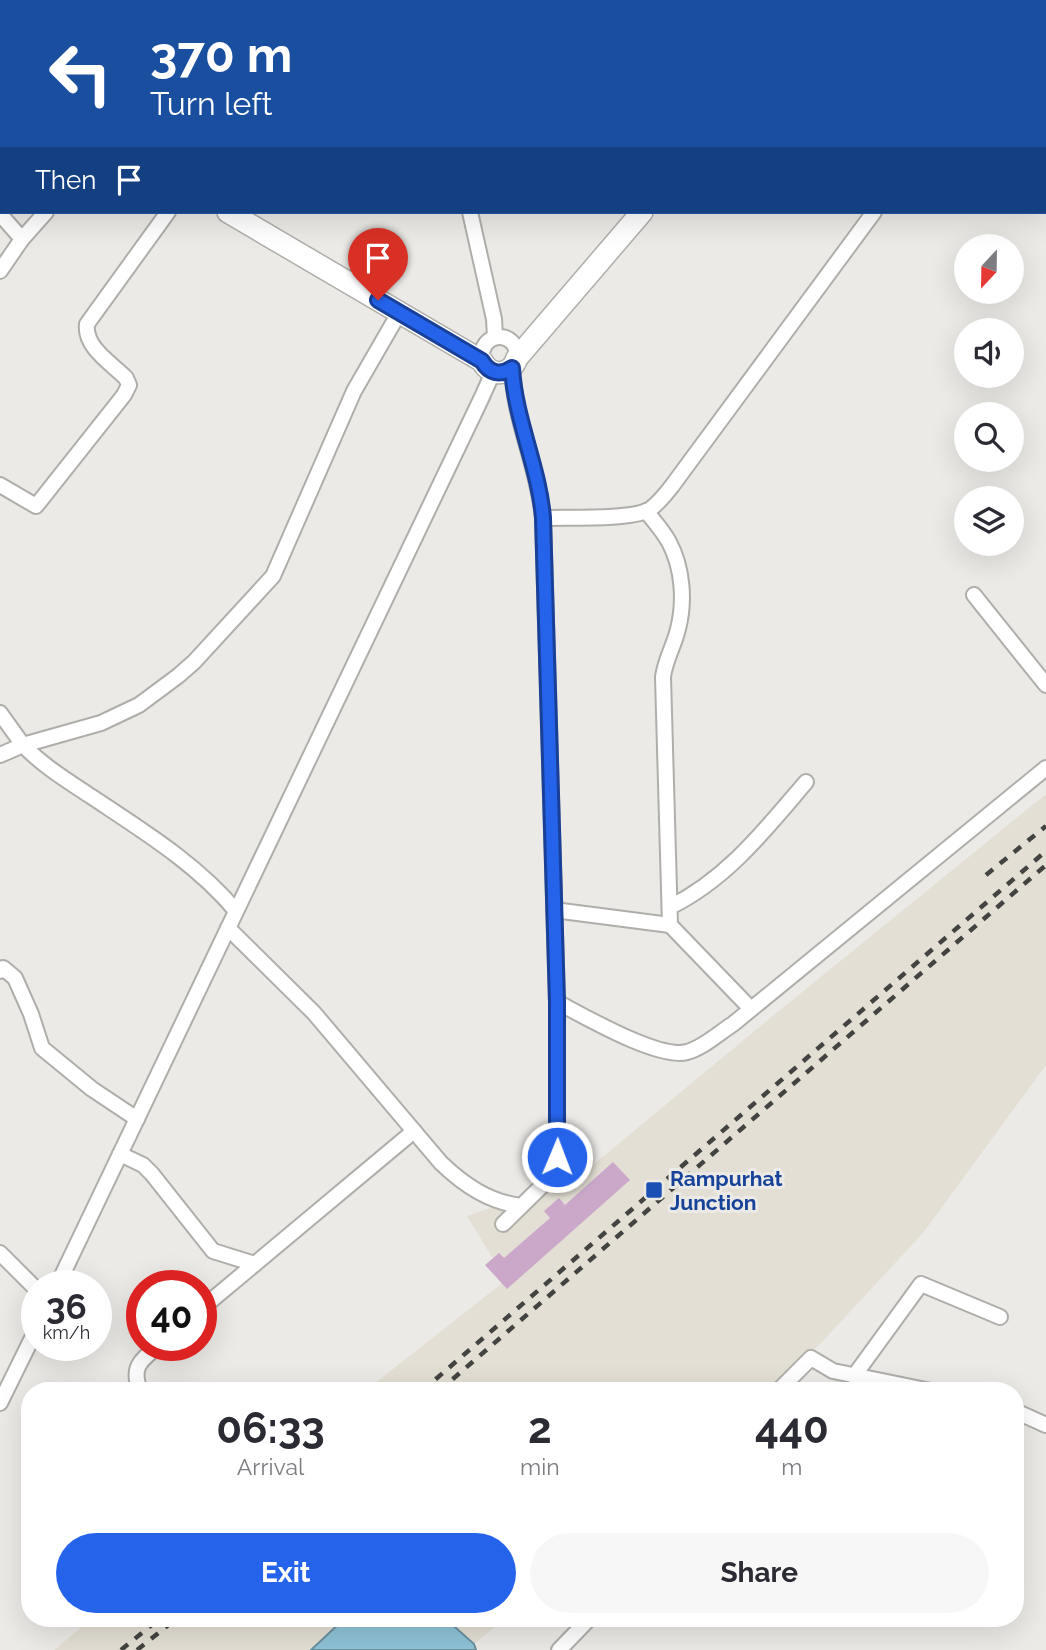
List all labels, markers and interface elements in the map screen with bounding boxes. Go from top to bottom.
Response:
text: 370 m [150,26,292,83]
icon: left [35,28,126,119]
text: Turn left [150,85,272,122]
icon: arrive [110,161,148,199]
text: Then [35,165,96,195]
pin [348,228,408,300]
north arrow [954,234,1024,304]
map controls [954,234,1024,556]
icon: arrive [359,239,397,277]
button: sound [954,318,1024,388]
button: search [954,402,1024,472]
button: layers [954,486,1024,556]
position arrow [520,1120,594,1194]
place label: Rampurhat Junction [670,1166,783,1215]
marker: Rampurhat Junction [644,1180,664,1200]
speed limit sign: 40 [126,1270,217,1361]
text: 36 [46,1286,87,1327]
text: km/h [43,1322,90,1343]
text: 06:33 [216,1404,325,1453]
text: 2 [528,1404,552,1453]
text: 440 [755,1404,829,1453]
text: Arrival [237,1453,304,1480]
text: min [520,1453,560,1480]
text: m [781,1453,802,1480]
button: Exit [56,1533,516,1613]
button: Share [530,1533,989,1613]

